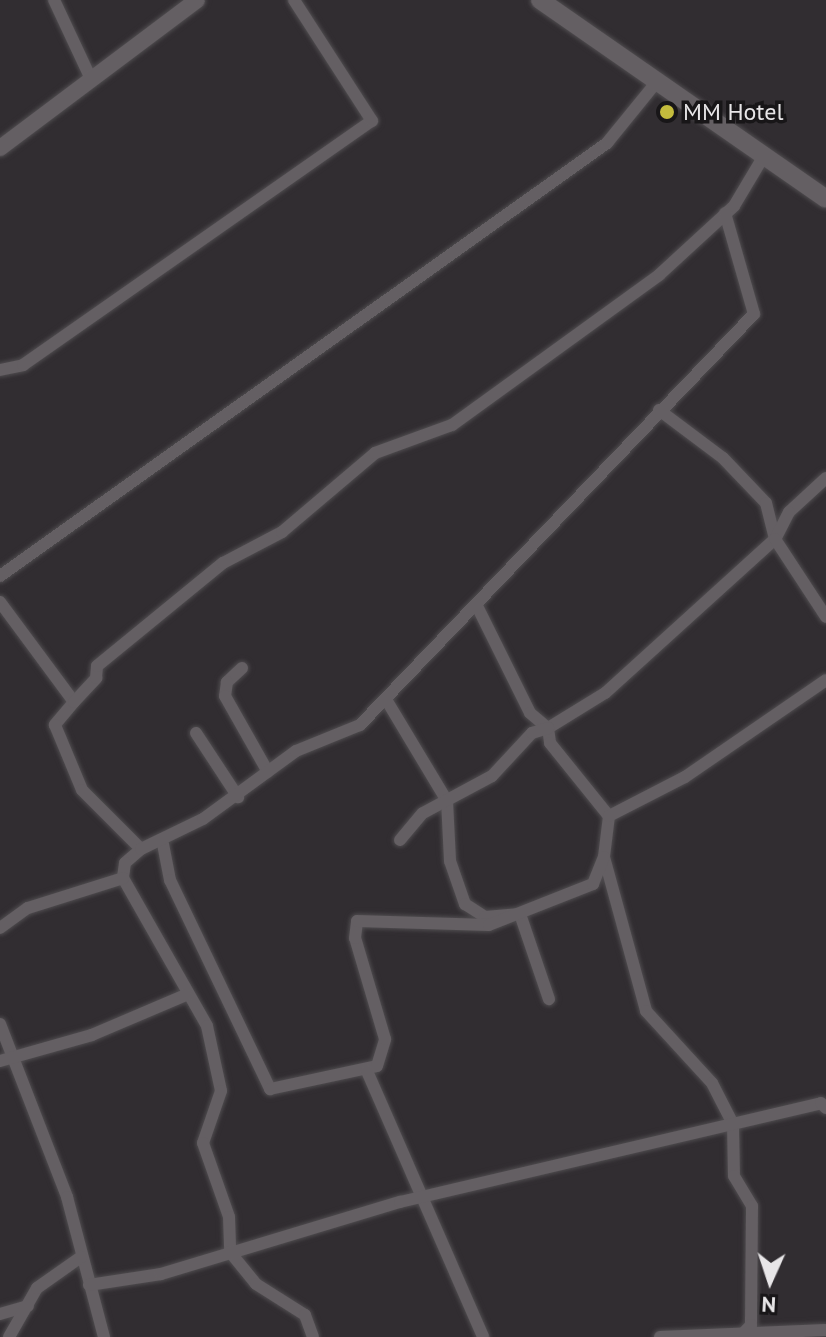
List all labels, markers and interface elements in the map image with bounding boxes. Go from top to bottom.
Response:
place label: MM Hotel [683,98,783,126]
marker: MM Hotel [658,103,676,121]
north arrow [730,1241,810,1321]
text: N [761,1291,777,1319]

